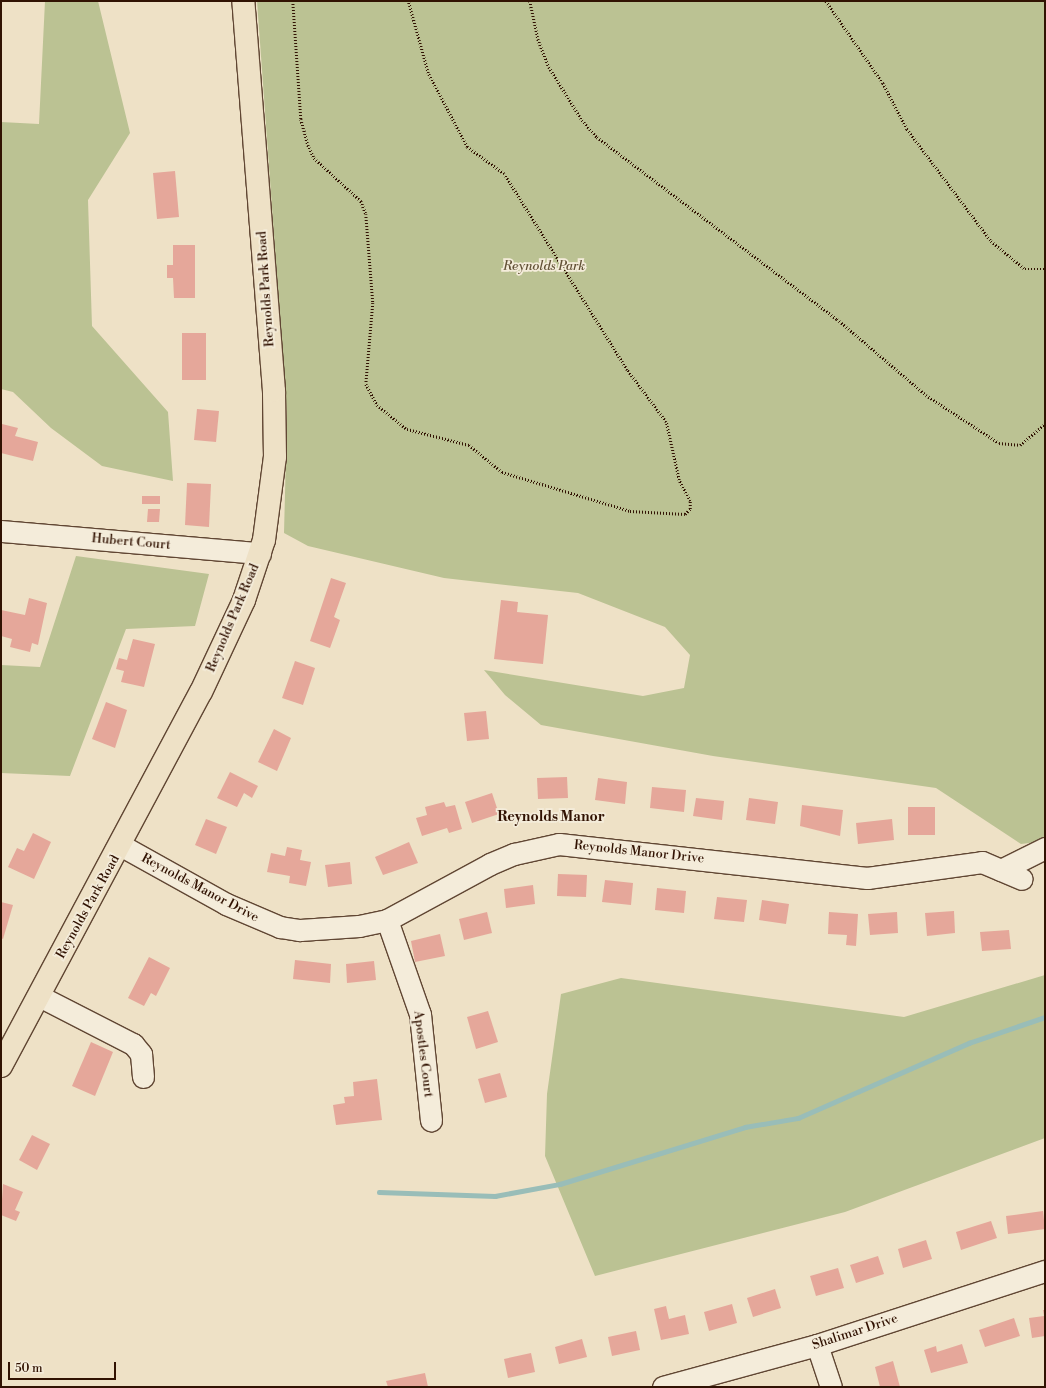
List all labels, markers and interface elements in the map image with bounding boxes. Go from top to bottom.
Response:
street label: Reynolds Park Road [254,230,278,348]
park label: Reynolds Park [503,258,585,274]
street label: Hubert Court [91,531,171,553]
street label: Reynolds Park Road [203,561,263,675]
district label: Reynolds Manor [497,809,605,825]
street label: Reynolds Manor Drive [573,837,705,867]
street label: Reynolds Manor Drive [139,850,261,926]
street label: Reynolds Park Road [53,852,123,962]
street label: Apostles Court [410,1010,436,1098]
street label: Shalimar Drive [810,1311,900,1353]
scale bar [10,1354,118,1380]
text: 50 m [15,1361,43,1376]

